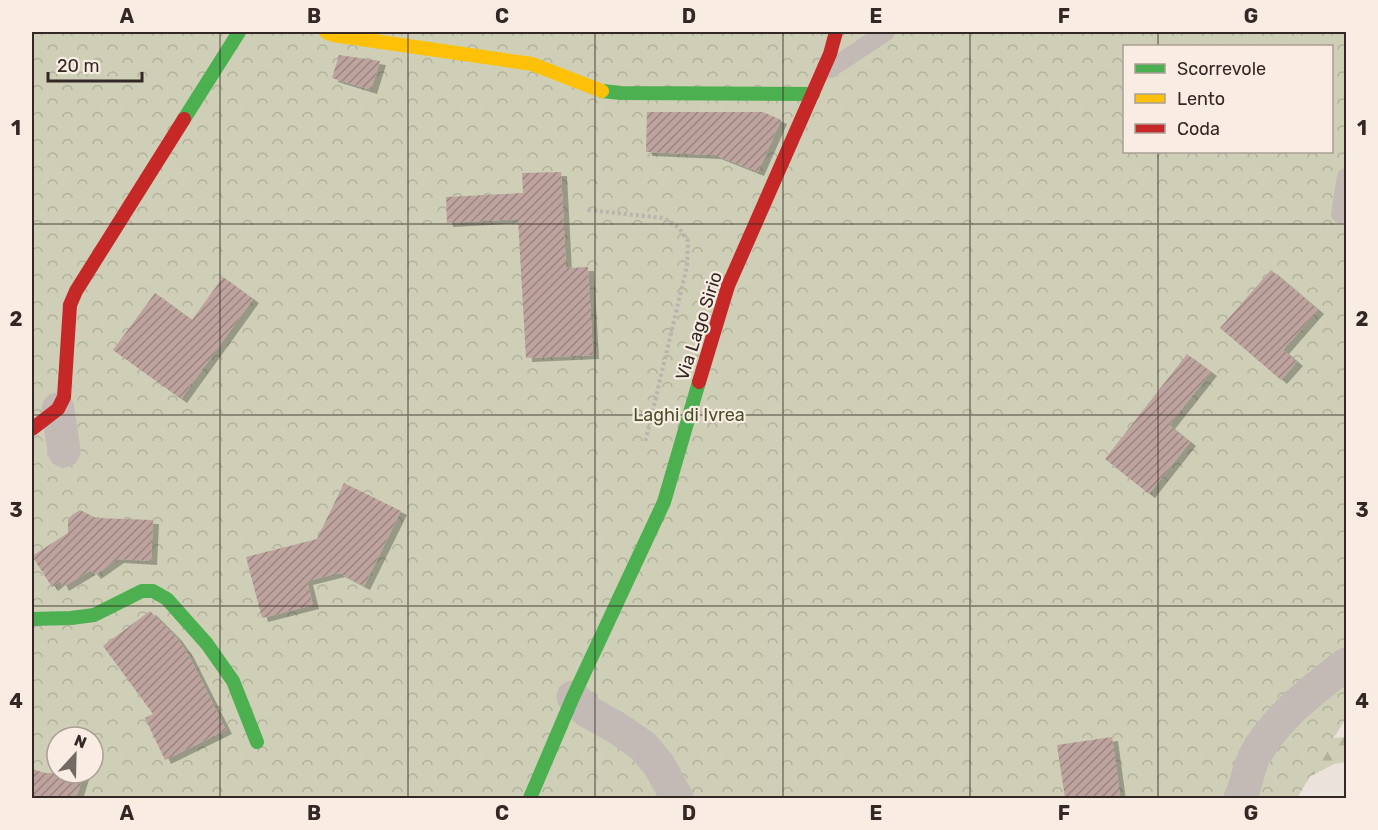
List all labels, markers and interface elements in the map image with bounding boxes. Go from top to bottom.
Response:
text: A [120,4,135,28]
text: B [307,4,321,28]
text: C [495,4,509,28]
text: D [682,4,696,28]
text: E [870,4,882,28]
text: F [1058,4,1070,28]
text: G [1244,4,1258,28]
scale bar [48,45,142,83]
legend [1123,45,1333,153]
text: 20 m [57,55,99,77]
text: Scorrevole [1177,58,1266,80]
text: Lento [1177,88,1225,110]
text: 1 [11,116,21,140]
text: 1 [1357,116,1367,140]
text: Coda [1177,118,1220,140]
street label: Via Lago Sirio [671,269,727,383]
text: 2 [10,307,23,331]
text: 2 [1356,307,1369,331]
park label: Laghi di Ivrea [633,404,745,426]
text: 3 [9,498,23,522]
text: 3 [1355,498,1369,522]
text: 4 [9,689,23,713]
text: 4 [1355,689,1369,713]
north arrow [45,725,105,785]
text: N [72,731,89,753]
text: A [120,801,135,825]
text: B [307,801,321,825]
text: C [495,801,509,825]
text: D [682,801,696,825]
text: E [870,801,882,825]
text: F [1058,801,1070,825]
text: G [1244,801,1258,825]

